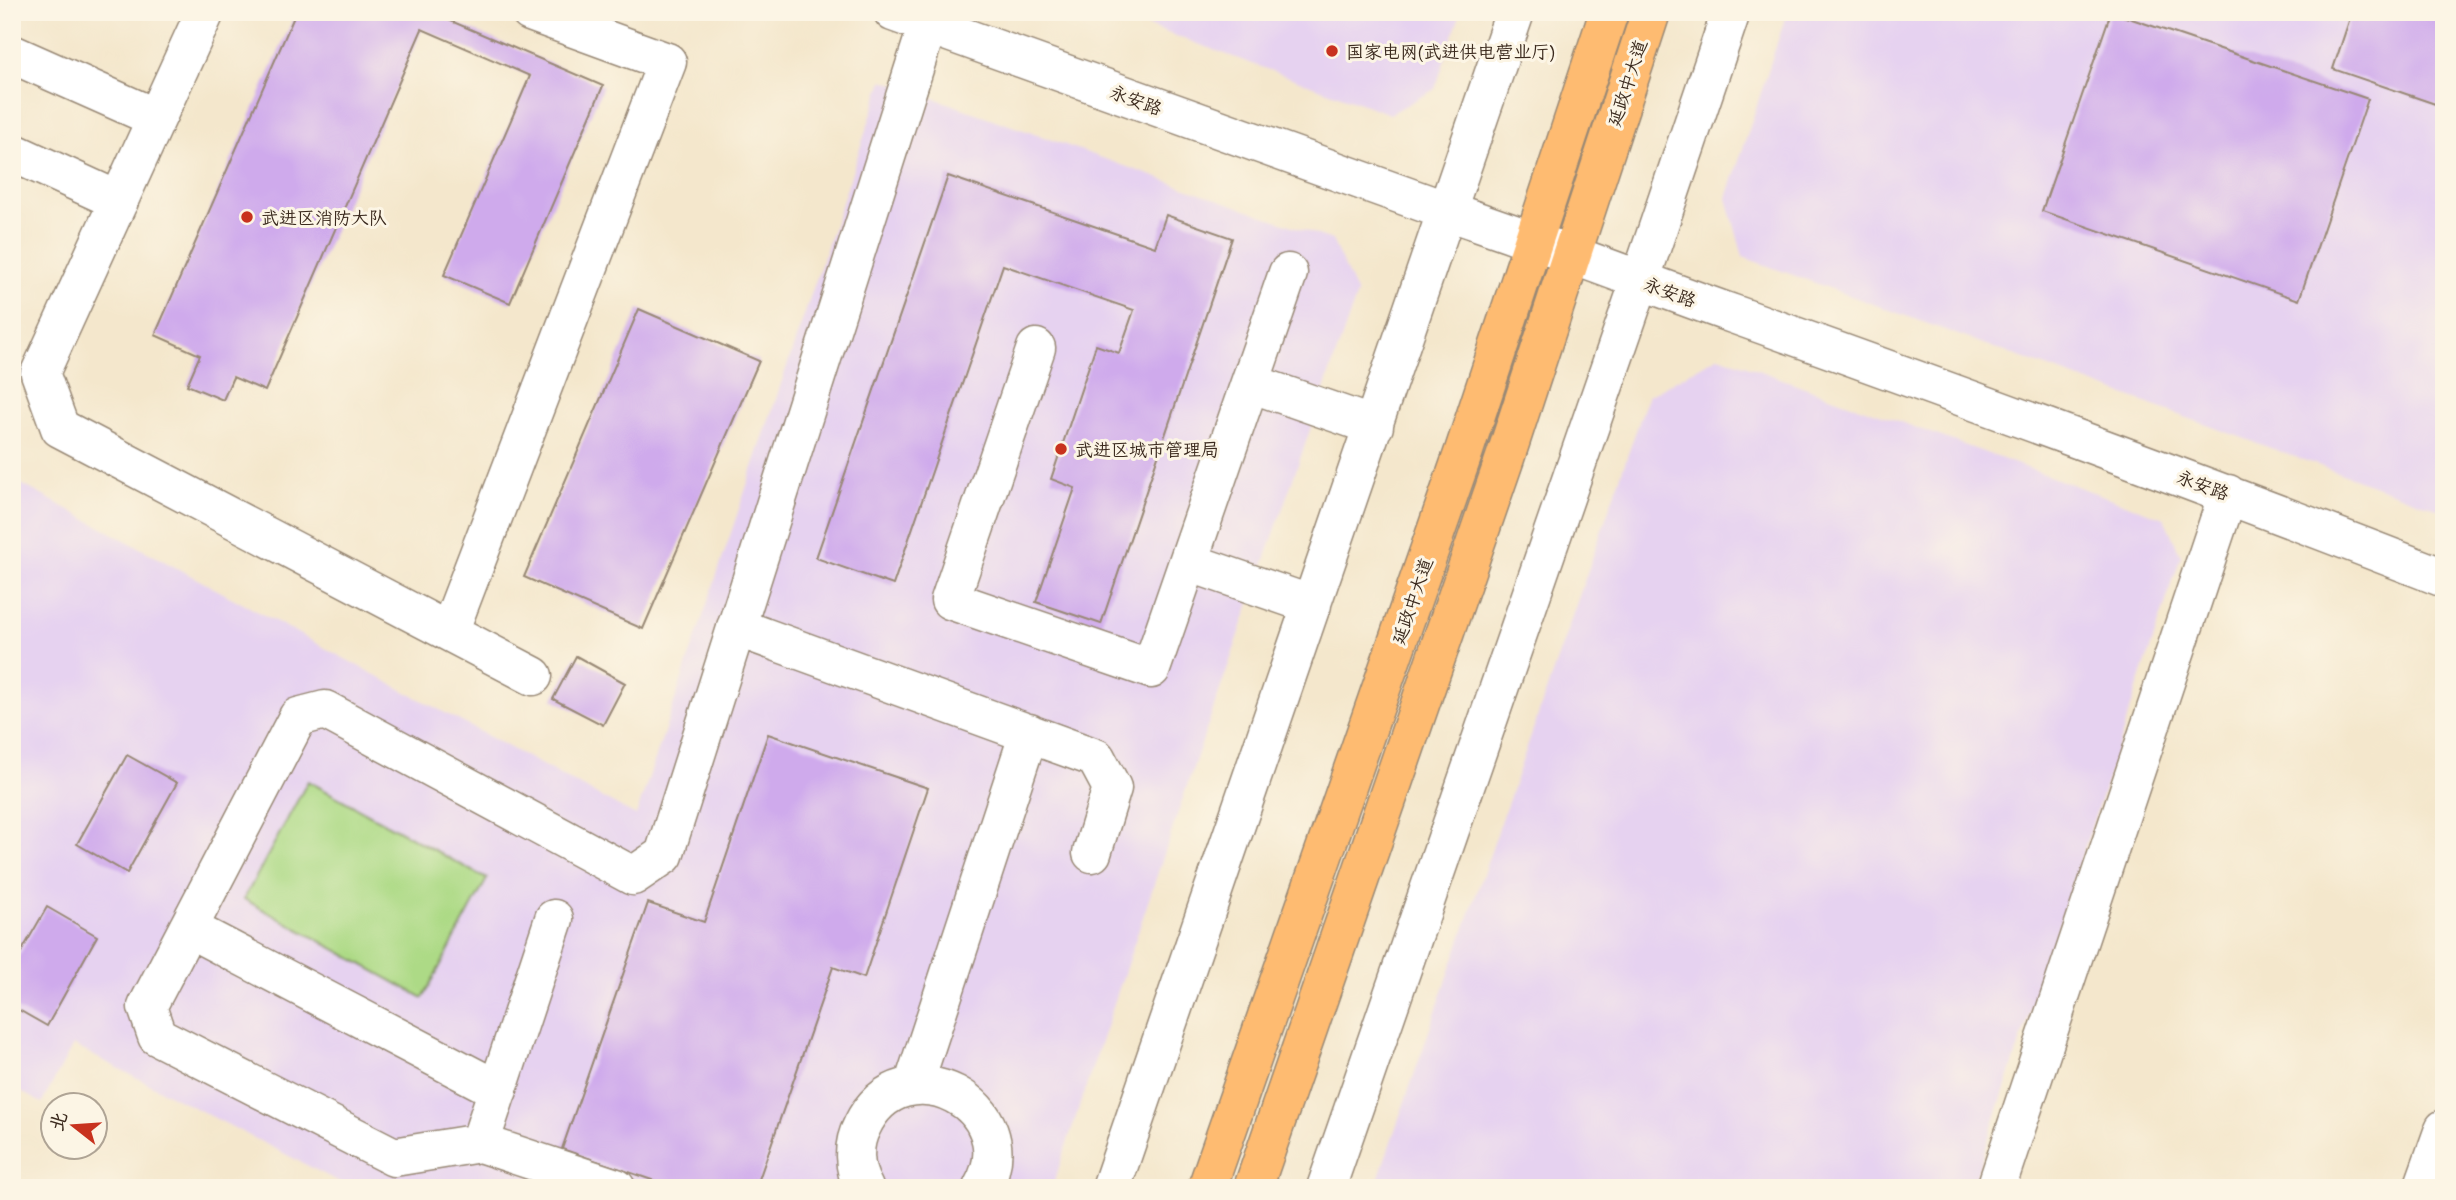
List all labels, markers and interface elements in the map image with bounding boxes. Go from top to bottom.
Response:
street label: 延政中大道 [1602,37,1652,129]
place label: 国家电网(武进供电营业厅) [1346,40,1555,63]
marker: 国家电网(武进供电营业厅) [1324,43,1340,59]
street label: 永安路 [1107,80,1165,120]
place label: 武进区消防大队 [261,206,387,229]
marker: 武进区消防大队 [239,209,255,225]
street label: 永安路 [1641,272,1699,312]
place label: 武进区城市管理局 [1075,438,1219,461]
marker: 武进区城市管理局 [1053,441,1069,457]
street label: 永安路 [2174,465,2232,505]
street label: 延政中大道 [1386,555,1438,647]
north arrow [38,1092,108,1162]
text: 北 [43,1108,72,1134]

